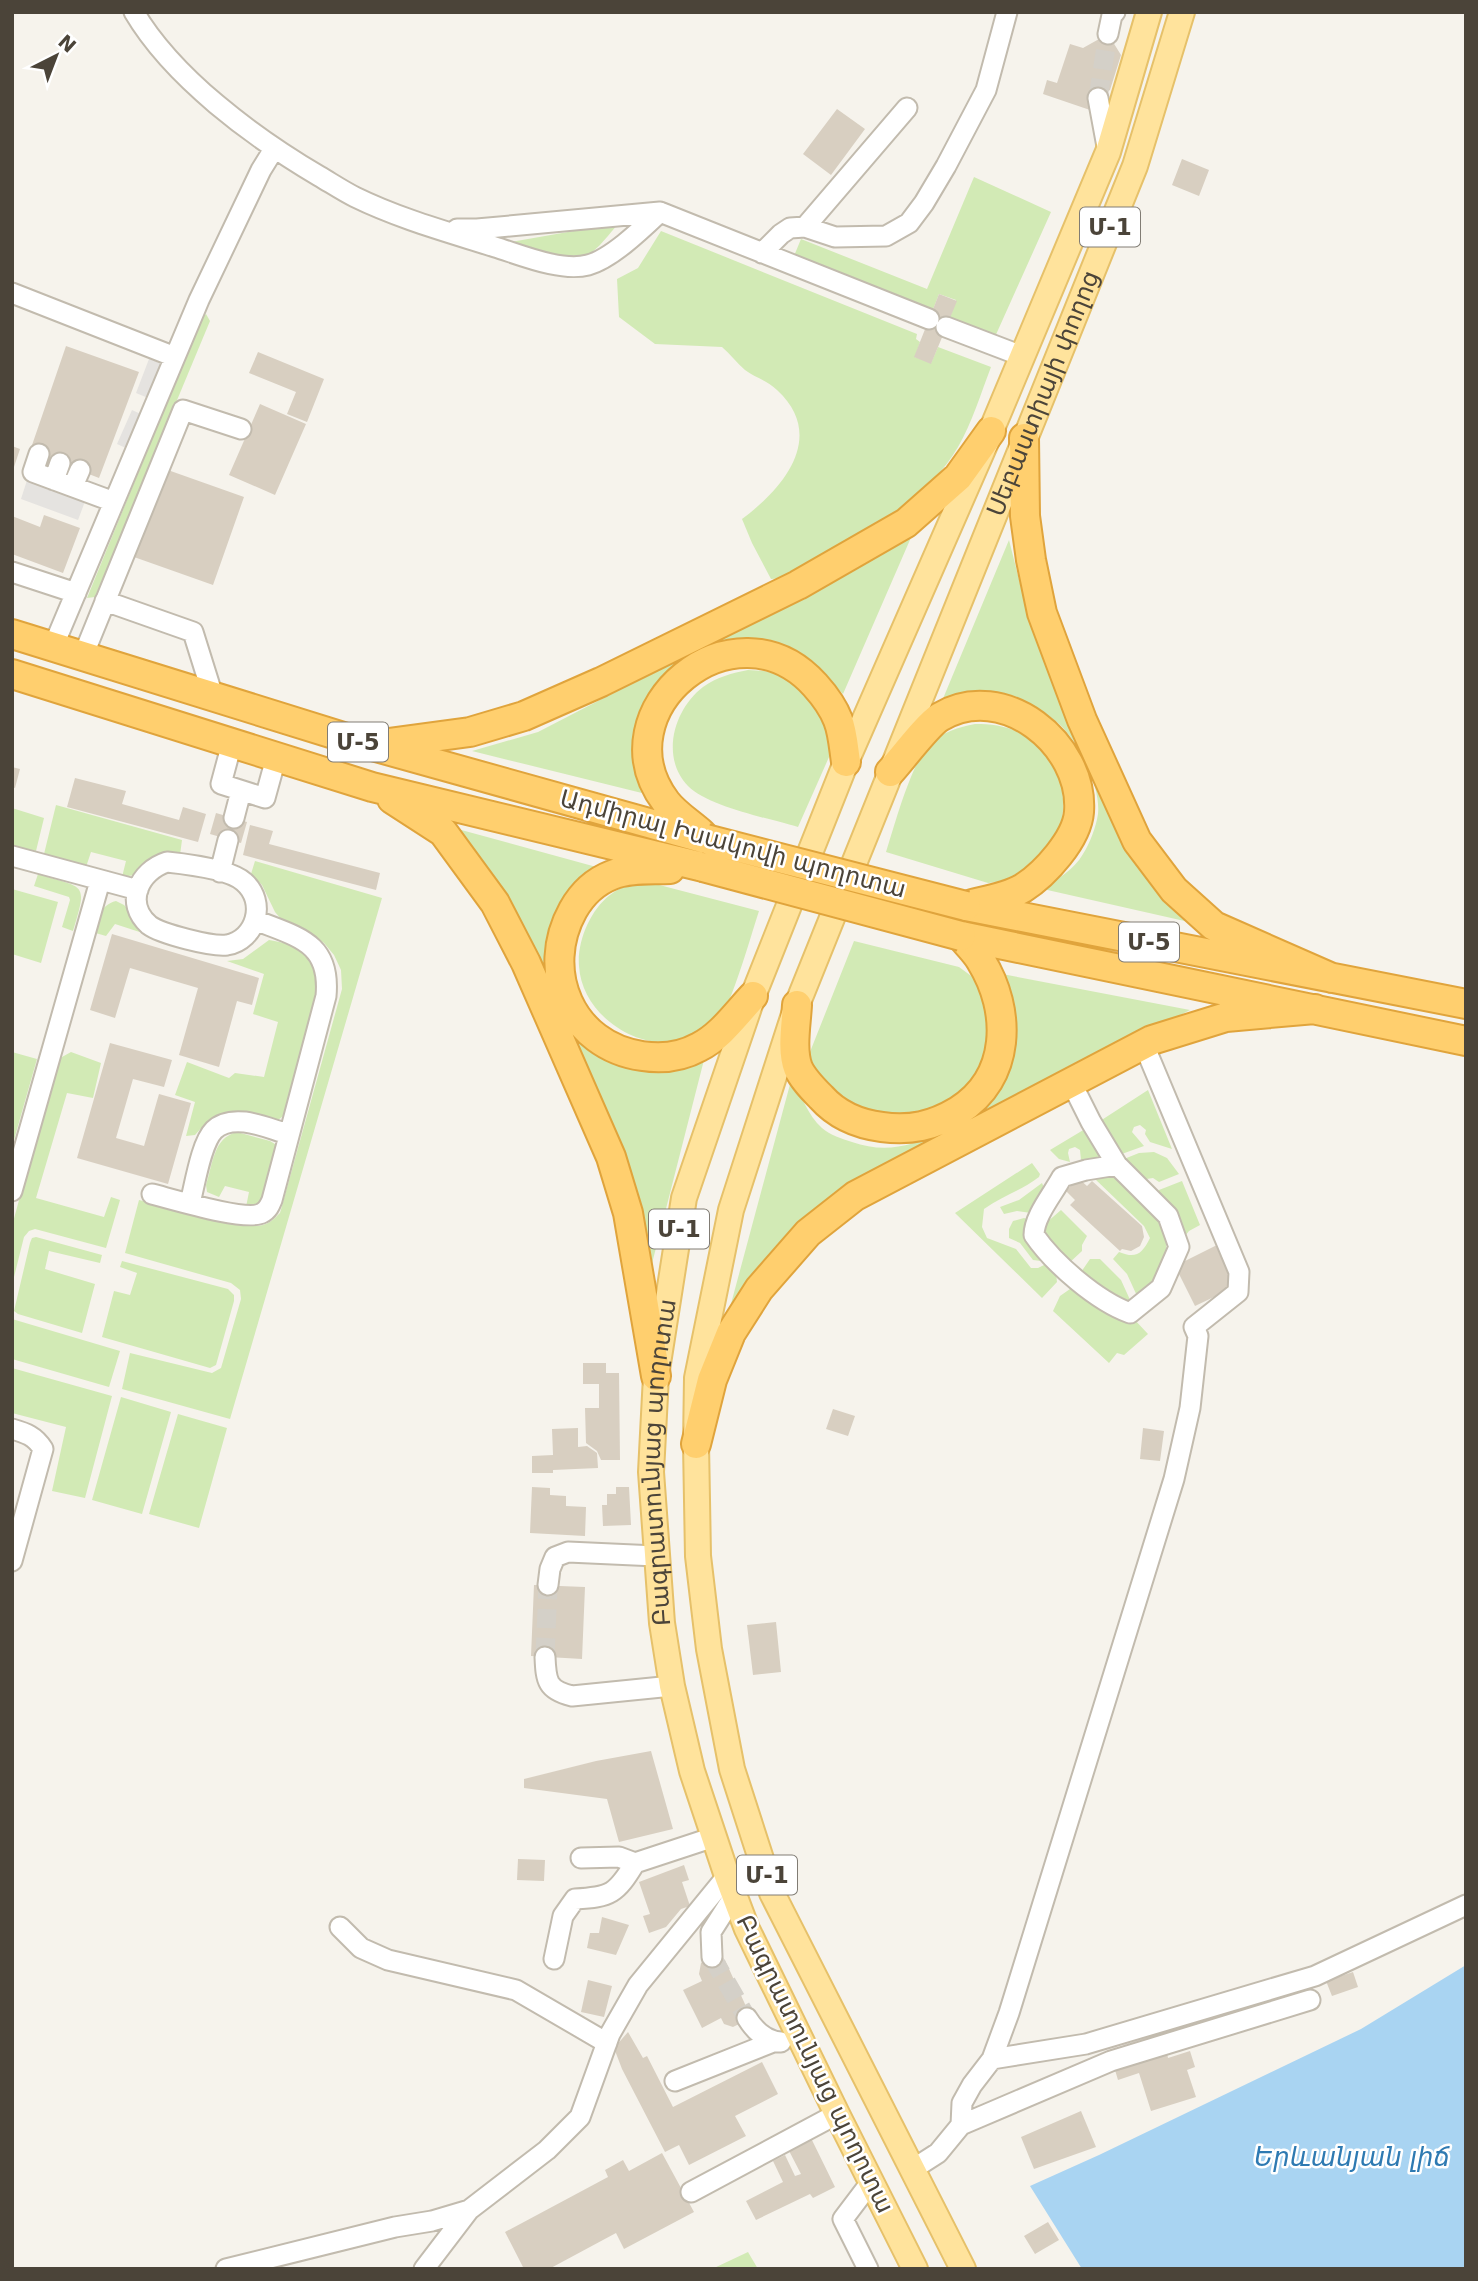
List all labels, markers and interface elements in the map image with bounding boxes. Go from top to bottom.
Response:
north arrow [21,21,91,91]
text: N [54,30,81,57]
road number: Մ-1 [1080,208,1140,246]
street label: Սեբաստիայի փողոց [981,267,1105,520]
road number: Մ-5 [328,722,388,762]
street label: Ադմիրալ Իսակովի պողոտա [557,784,909,904]
road number: Մ-5 [1119,923,1179,962]
road number: Մ-1 [649,1210,709,1248]
street label: Բագրատունյաց պողոտա [637,1297,682,1627]
road number: Մ-1 [737,1856,797,1894]
street label: Բագրատունյաց պողոտա [731,1910,899,2218]
water label: Երևանյան լիճ [1254,2142,1450,2172]

